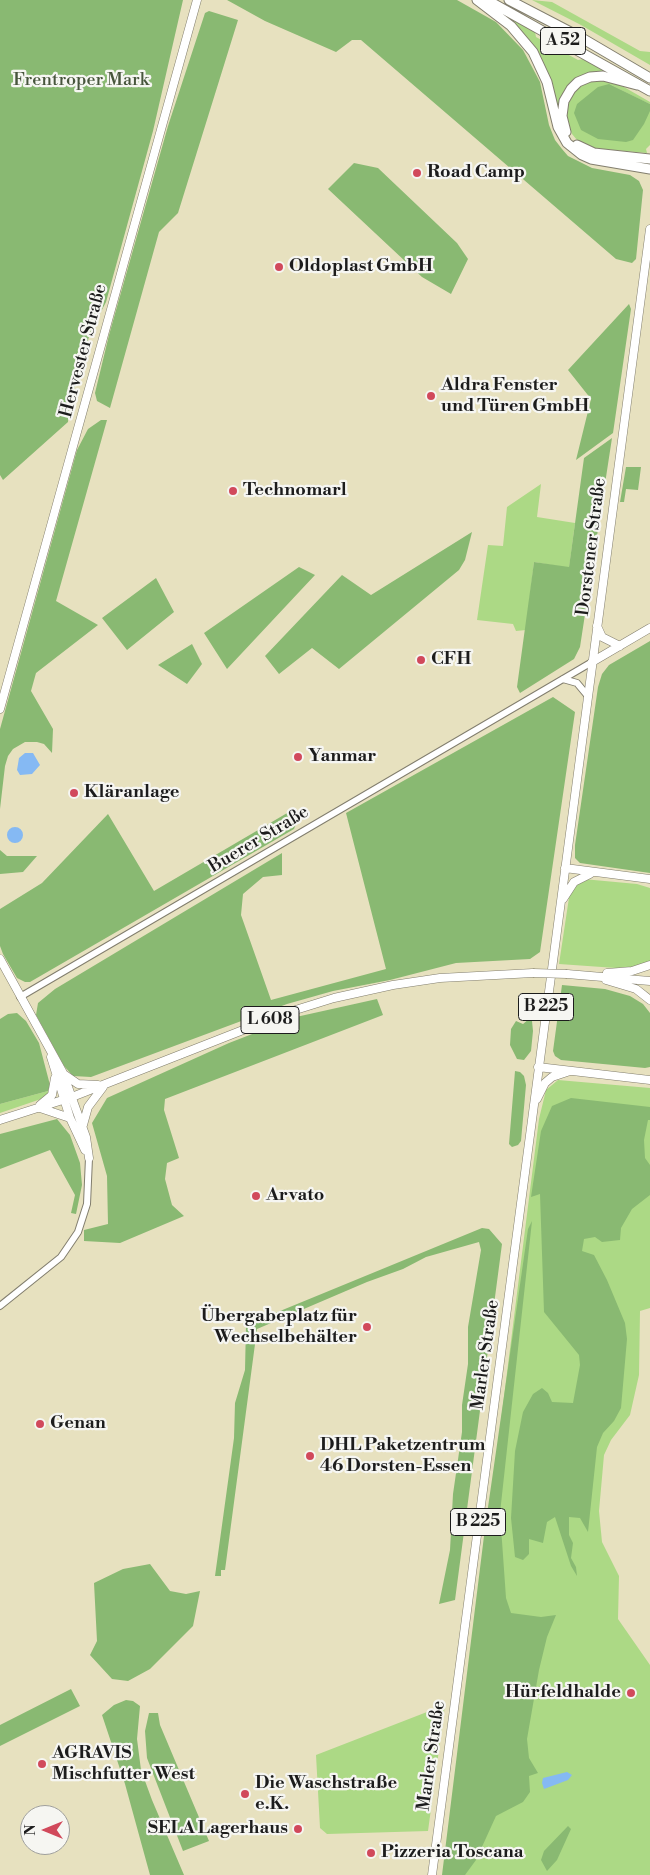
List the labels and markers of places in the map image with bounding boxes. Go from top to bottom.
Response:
place label: Road Camp [427,162,525,184]
marker: Road Camp [411,167,423,179]
place label: Oldoplast GmbH [289,256,433,278]
marker: Oldoplast GmbH [273,261,285,273]
place label: Aldra Fenster und Türen GmbH [441,375,589,418]
marker: Aldra Fenster und Türen GmbH [425,390,437,402]
place label: Technomarl [243,480,347,502]
marker: Technomarl [227,485,239,497]
place label: CFH [431,649,471,671]
marker: CFH [415,654,427,666]
place label: Yanmar [308,746,376,768]
marker: Yanmar [292,751,304,763]
place label: Kläranlage [84,782,180,804]
marker: Kläranlage [68,787,80,799]
place label: Arvato [266,1185,324,1207]
marker: Arvato [250,1190,262,1202]
place label: Übergabeplatz für Wechselbehälter [201,1306,357,1348]
marker: Übergabeplatz für Wechselbehälter [361,1321,373,1333]
place label: Genan [50,1413,106,1435]
marker: Genan [34,1418,46,1430]
place label: DHL Paketzentrum 46 Dorsten-Essen [320,1435,485,1478]
marker: DHL Paketzentrum 46 Dorsten-Essen [304,1450,316,1462]
place label: Hürfeldhalde [505,1682,621,1704]
marker: Hürfeldhalde [625,1687,637,1699]
place label: AGRAVIS Mischfutter West [52,1743,195,1786]
marker: AGRAVIS Mischfutter West [36,1758,48,1770]
place label: Die Waschstraße e.K. [255,1773,397,1816]
marker: Die Waschstraße e.K. [239,1788,251,1800]
place label: SELA Lagerhaus [148,1818,288,1840]
marker: SELA Lagerhaus [292,1823,304,1835]
place label: Pizzeria Toscana [381,1842,523,1864]
marker: Pizzeria Toscana [365,1847,377,1859]

